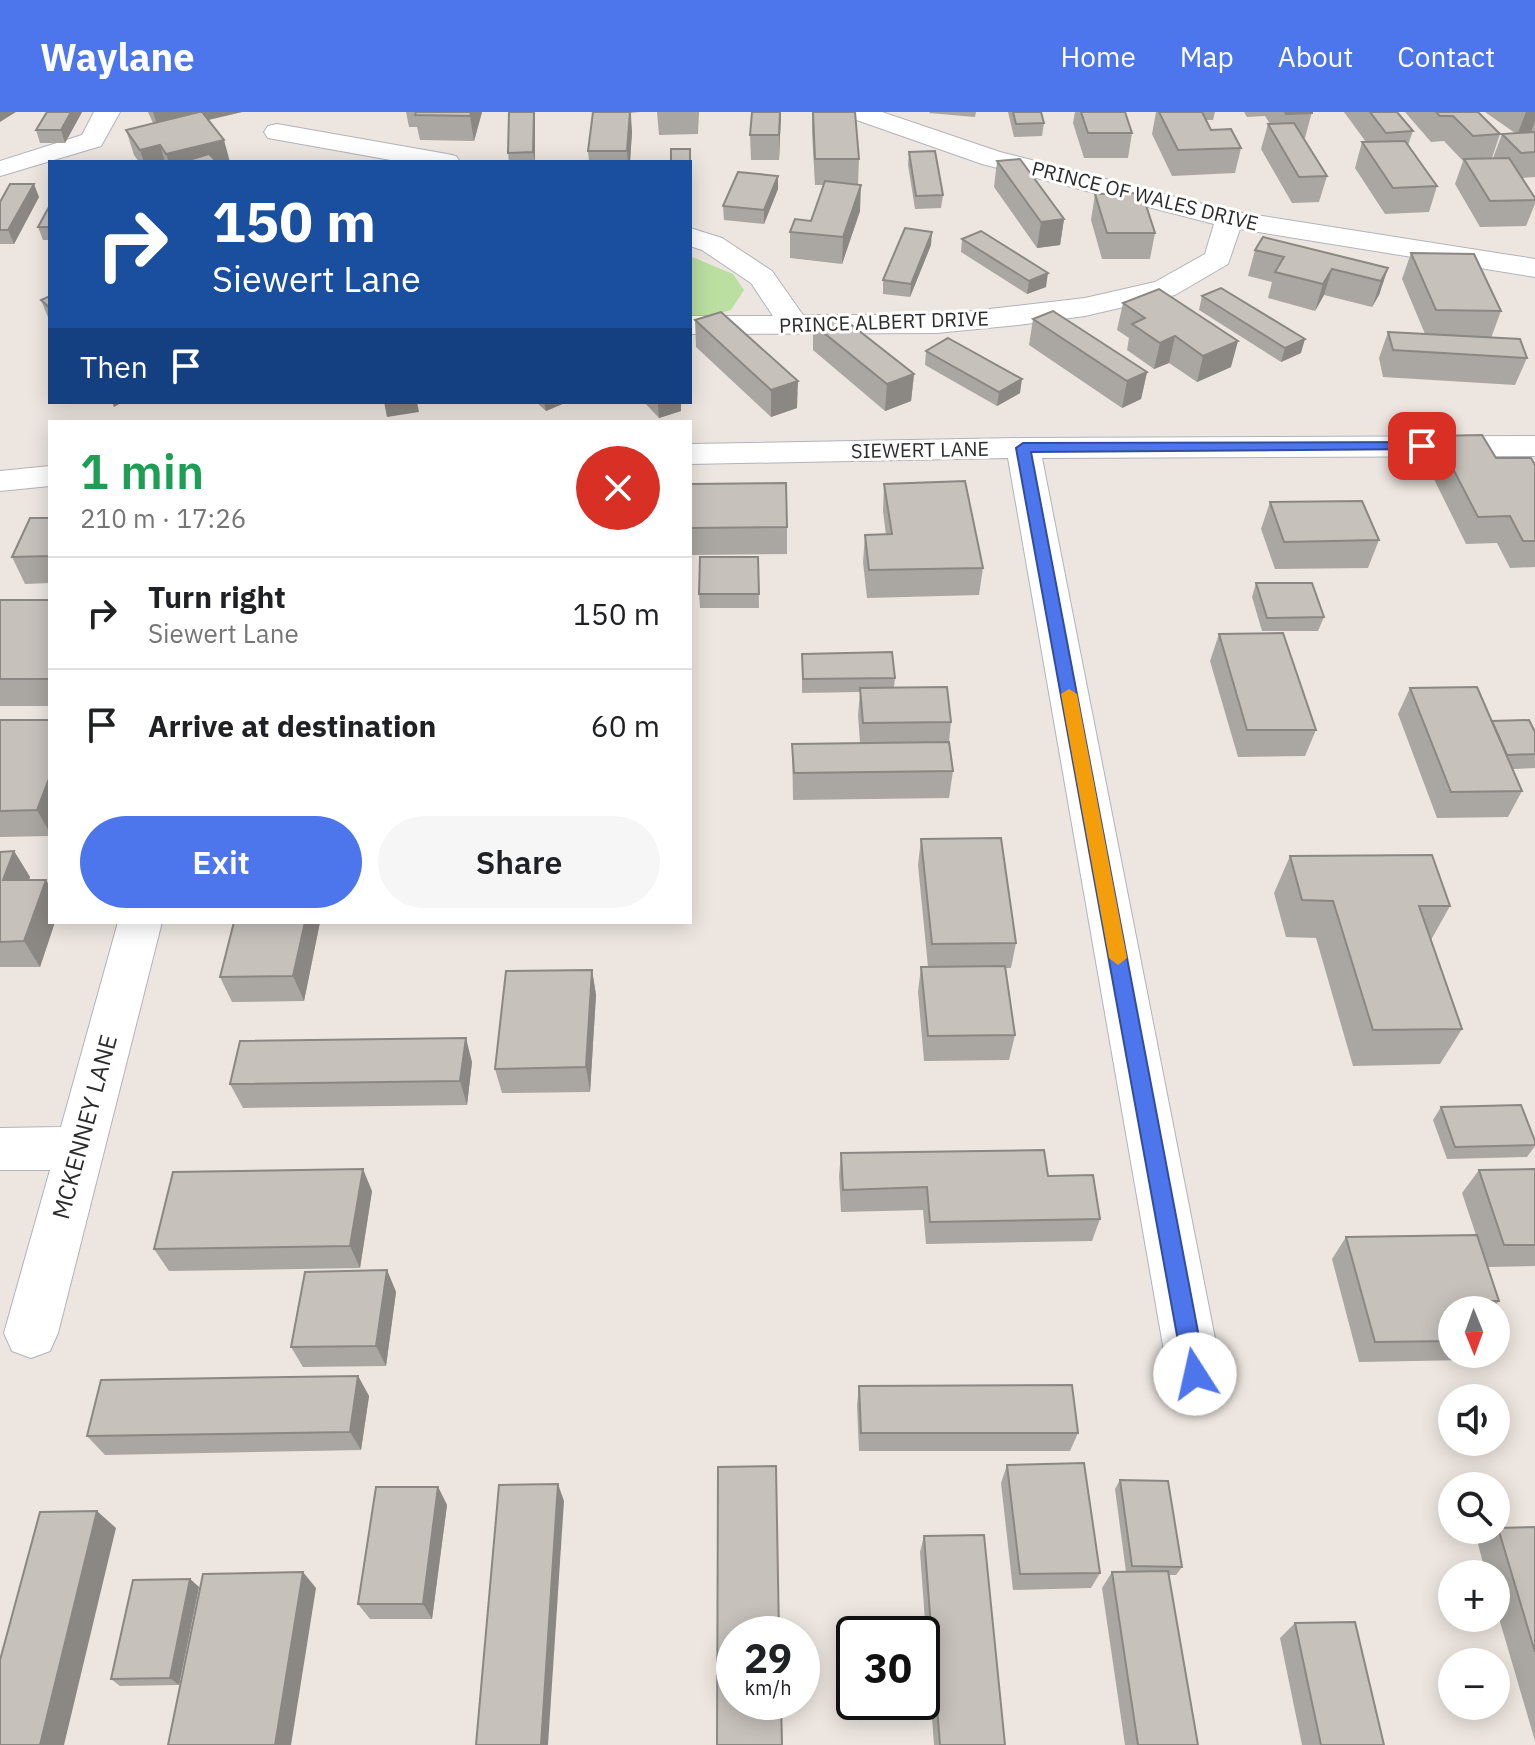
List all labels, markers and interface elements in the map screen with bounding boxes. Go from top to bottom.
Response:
text: Waylane [40,32,195,81]
text: Home [1060,38,1136,75]
text: Map [1180,38,1234,75]
text: About [1278,38,1353,75]
text: Contact [1397,38,1495,75]
street label: PRINCE OF WALES DRIVE [1029,154,1261,237]
text: 150 m [212,185,376,257]
icon: right [80,192,184,296]
text: Siewert Lane [212,255,421,302]
street label: PRINCE ALBERT DRIVE [779,304,989,339]
icon: arrive [164,344,208,388]
text: Then [80,347,148,386]
pin [1388,412,1456,480]
icon: arrive [1400,424,1444,468]
street label: SIEWERT LANE [851,435,989,464]
text: 1 min [80,440,204,502]
button: close [576,446,660,530]
text: 210 m · 17:26 [80,501,246,535]
text: Turn right [148,577,286,616]
icon: right [80,591,124,635]
text: 150 m [573,594,660,633]
text: Siewert Lane [148,616,299,650]
icon: arrive [80,703,124,747]
text: Arrive at destination [148,706,436,745]
text: 60 m [591,706,660,745]
button: Exit [80,816,362,908]
button: Share [378,816,660,908]
street label: MCKENNEY LANE [44,1031,124,1223]
north arrow [1438,1296,1510,1368]
map controls [1438,1296,1510,1720]
position arrow [1153,1332,1237,1416]
button: sound [1438,1384,1510,1456]
button: search [1438,1472,1510,1544]
button: + [1438,1560,1510,1632]
speed limit sign: 30 [836,1616,940,1720]
text: 29 [744,1632,792,1684]
button: − [1438,1648,1510,1720]
text: km/h [744,1674,792,1701]

